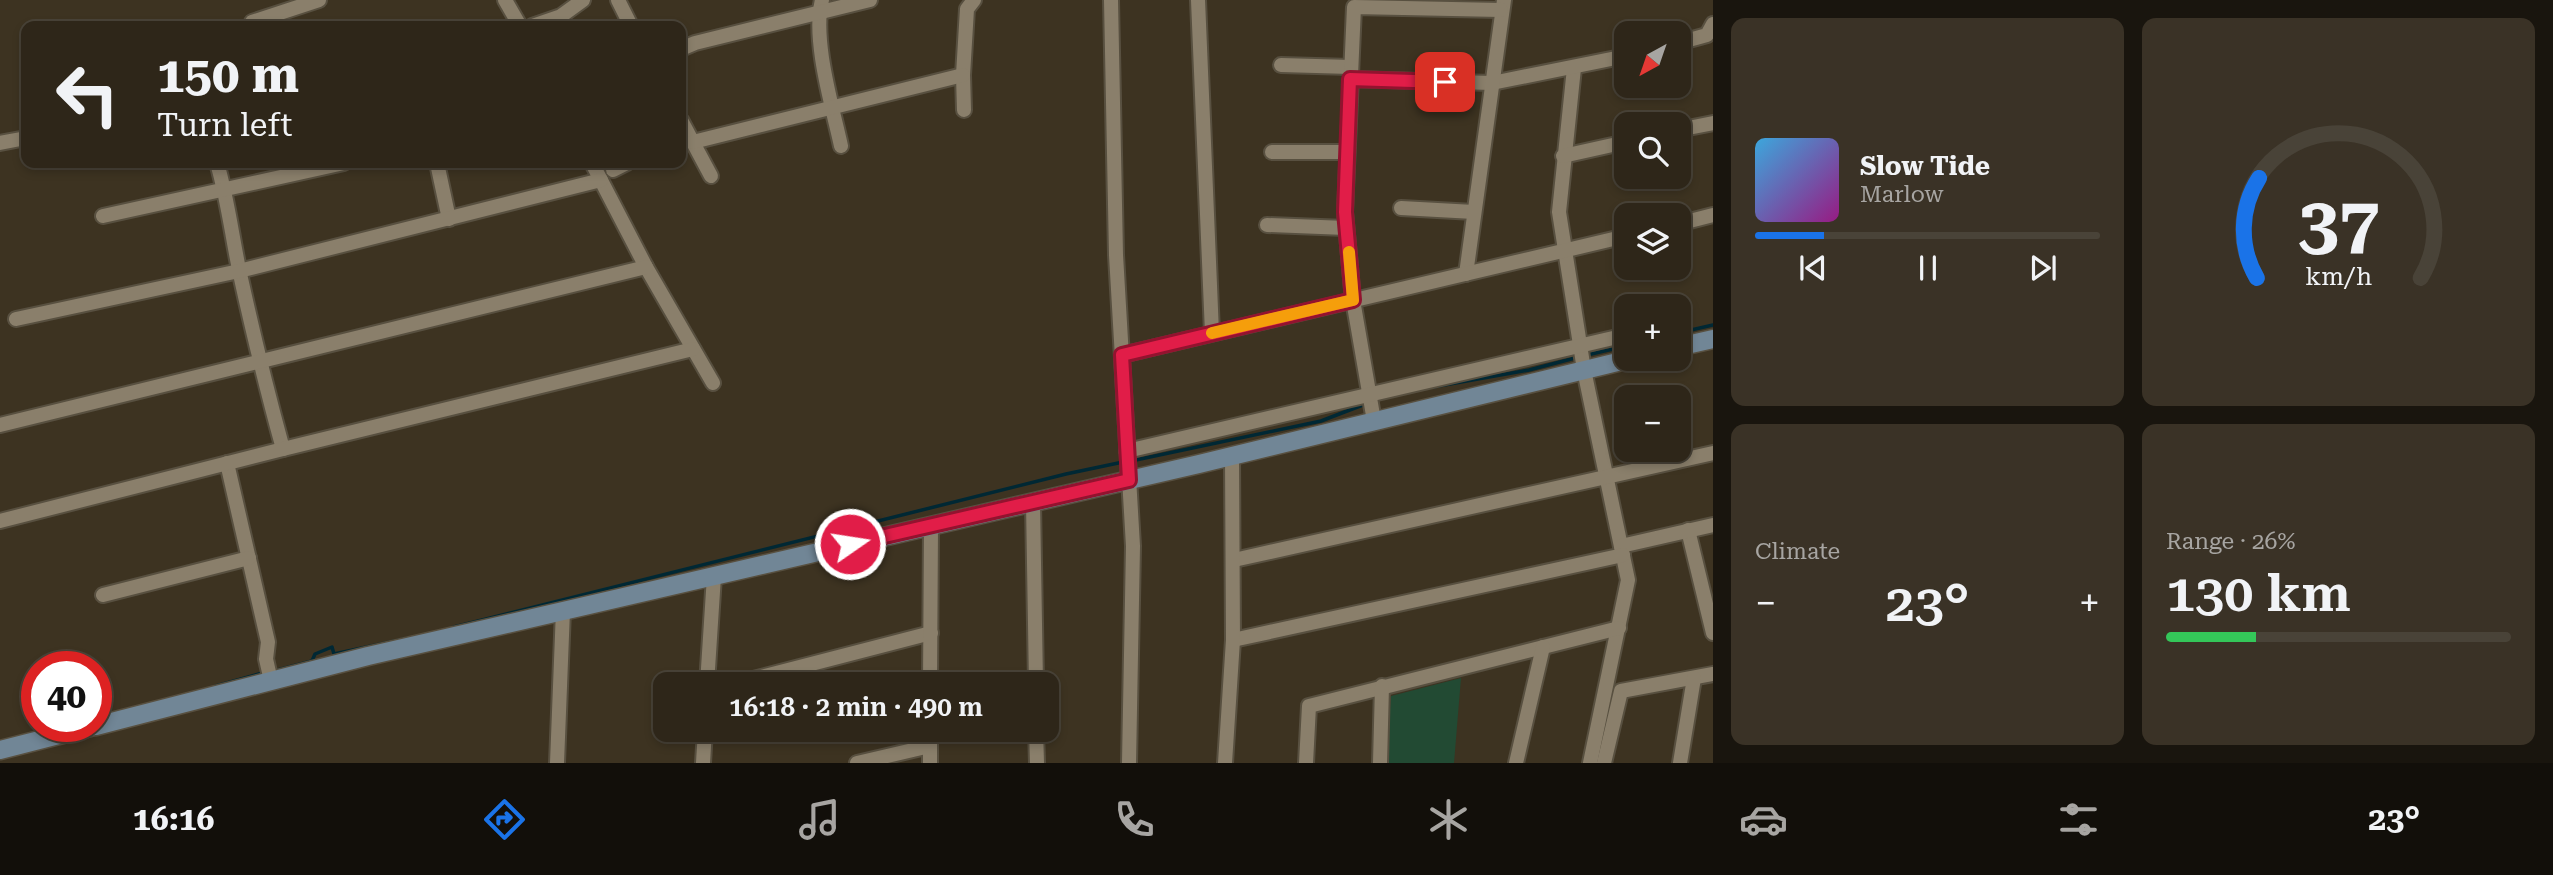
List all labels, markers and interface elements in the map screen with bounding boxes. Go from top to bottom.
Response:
north arrow [1614,21,1690,98]
map controls [1614,21,1691,462]
text: 150 m [157,47,299,104]
icon: left [42,49,133,140]
pin [1415,52,1475,112]
icon: arrive [1426,63,1464,101]
text: Turn left [157,106,292,144]
button: search [1614,112,1691,189]
text: Slow Tide [1860,151,1990,181]
text: Marlow [1860,181,1943,208]
text: 37 [2298,182,2379,267]
button: layers [1614,203,1691,280]
icon: previous [1794,249,1832,287]
icon: pause [1909,249,1947,287]
icon: next [2024,249,2062,287]
text: km/h [2305,262,2372,291]
button: + [1614,294,1691,371]
button: − [1614,385,1691,462]
position arrow [813,507,887,581]
text: Range · 26% [2166,528,2295,555]
text: Climate [1755,538,1840,565]
text: 130 km [2166,563,2351,624]
text: 23° [1886,573,1969,634]
text: − [1755,581,1776,625]
text: + [2079,581,2100,625]
speed limit sign: 40 [21,651,112,742]
text: 16:18 · 2 min · 490 m [729,692,983,722]
icon: directions [480,795,529,844]
icon: music [795,795,844,844]
icon: phone [1110,795,1159,844]
icon: climate [1424,795,1473,844]
icon: car [1739,795,1788,844]
icon: filters [2054,795,2103,844]
text: 16:16 [133,800,215,838]
text: 23° [2368,800,2420,838]

